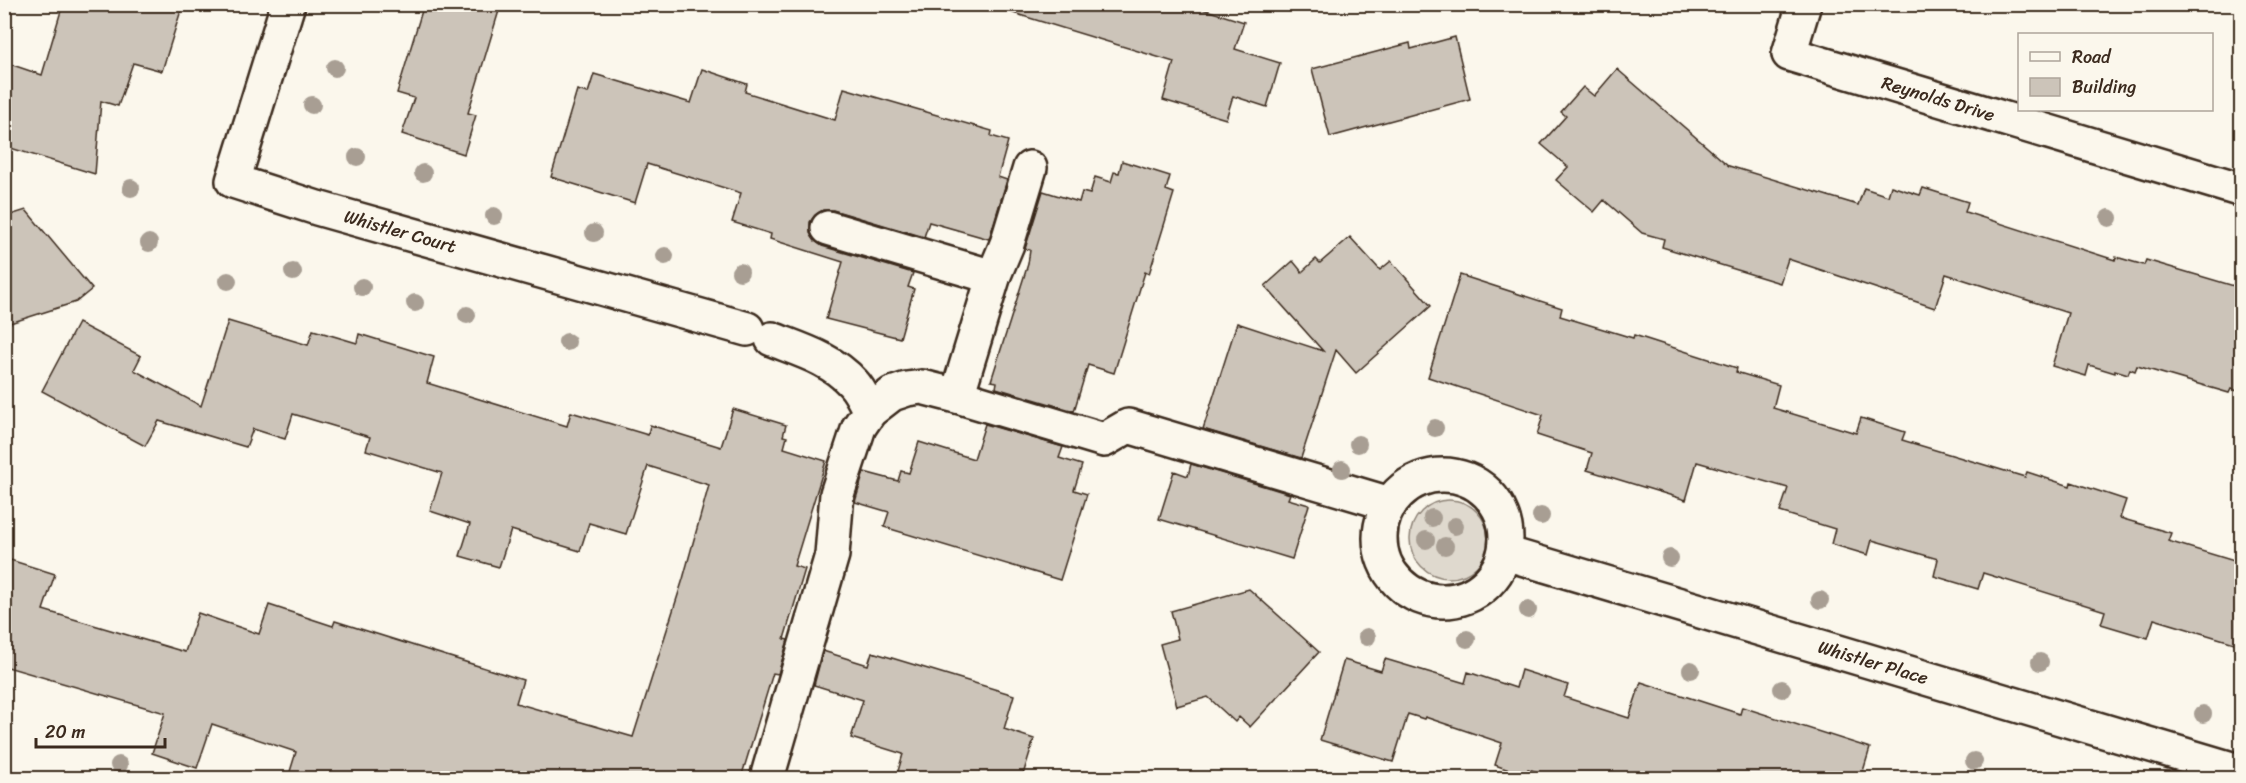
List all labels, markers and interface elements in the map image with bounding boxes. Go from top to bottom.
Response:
legend [2018,33,2213,111]
text: Road [2072,41,2112,73]
street label: Reynolds Drive [1878,67,1999,131]
text: Building [2072,71,2136,103]
street label: Whistler Court [340,200,460,262]
street label: Whistler Place [1814,631,1932,694]
scale bar [36,711,165,749]
text: 20 m [45,716,85,748]

